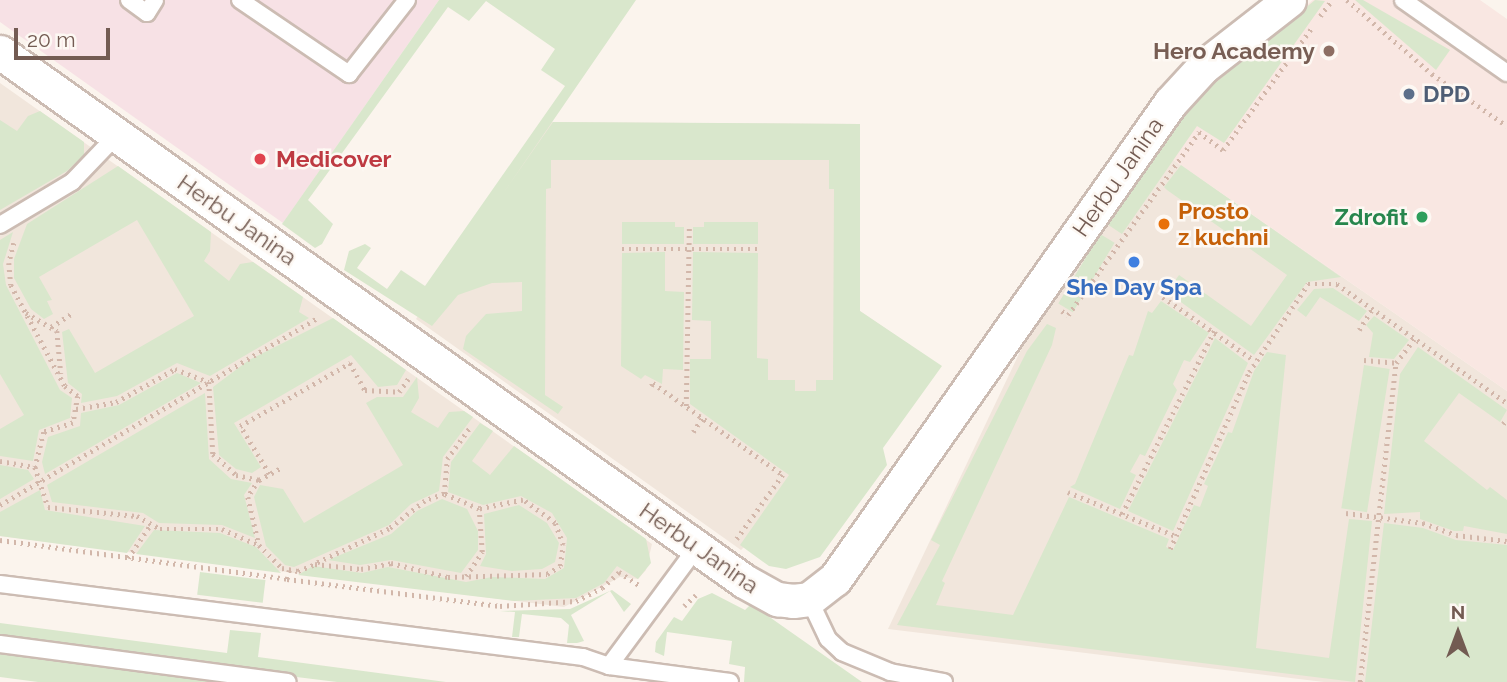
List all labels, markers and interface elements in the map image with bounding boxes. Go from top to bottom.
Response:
scale bar [18,14,114,58]
text: 20 m [27,27,75,52]
place label: Hero Academy [1152,37,1315,65]
marker: Hero Academy [1321,43,1337,59]
place label: DPD [1423,80,1470,108]
marker: DPD [1401,86,1417,102]
street label: Herbu Janina [1067,112,1169,242]
place label: Medicover [276,145,391,173]
marker: Medicover [250,149,270,169]
street label: Herbu Janina [172,169,302,271]
place label: Prosto z kuchni [1178,197,1269,251]
place label: Zdrofit [1335,203,1408,231]
marker: Zdrofit [1414,209,1430,225]
marker: Prosto z kuchni [1156,216,1172,232]
marker: She Day Spa [1126,254,1142,270]
place label: She Day Spa [1066,273,1202,301]
street label: Herbu Janina [634,497,764,599]
north arrow [1423,598,1493,668]
text: N [1451,601,1465,623]

